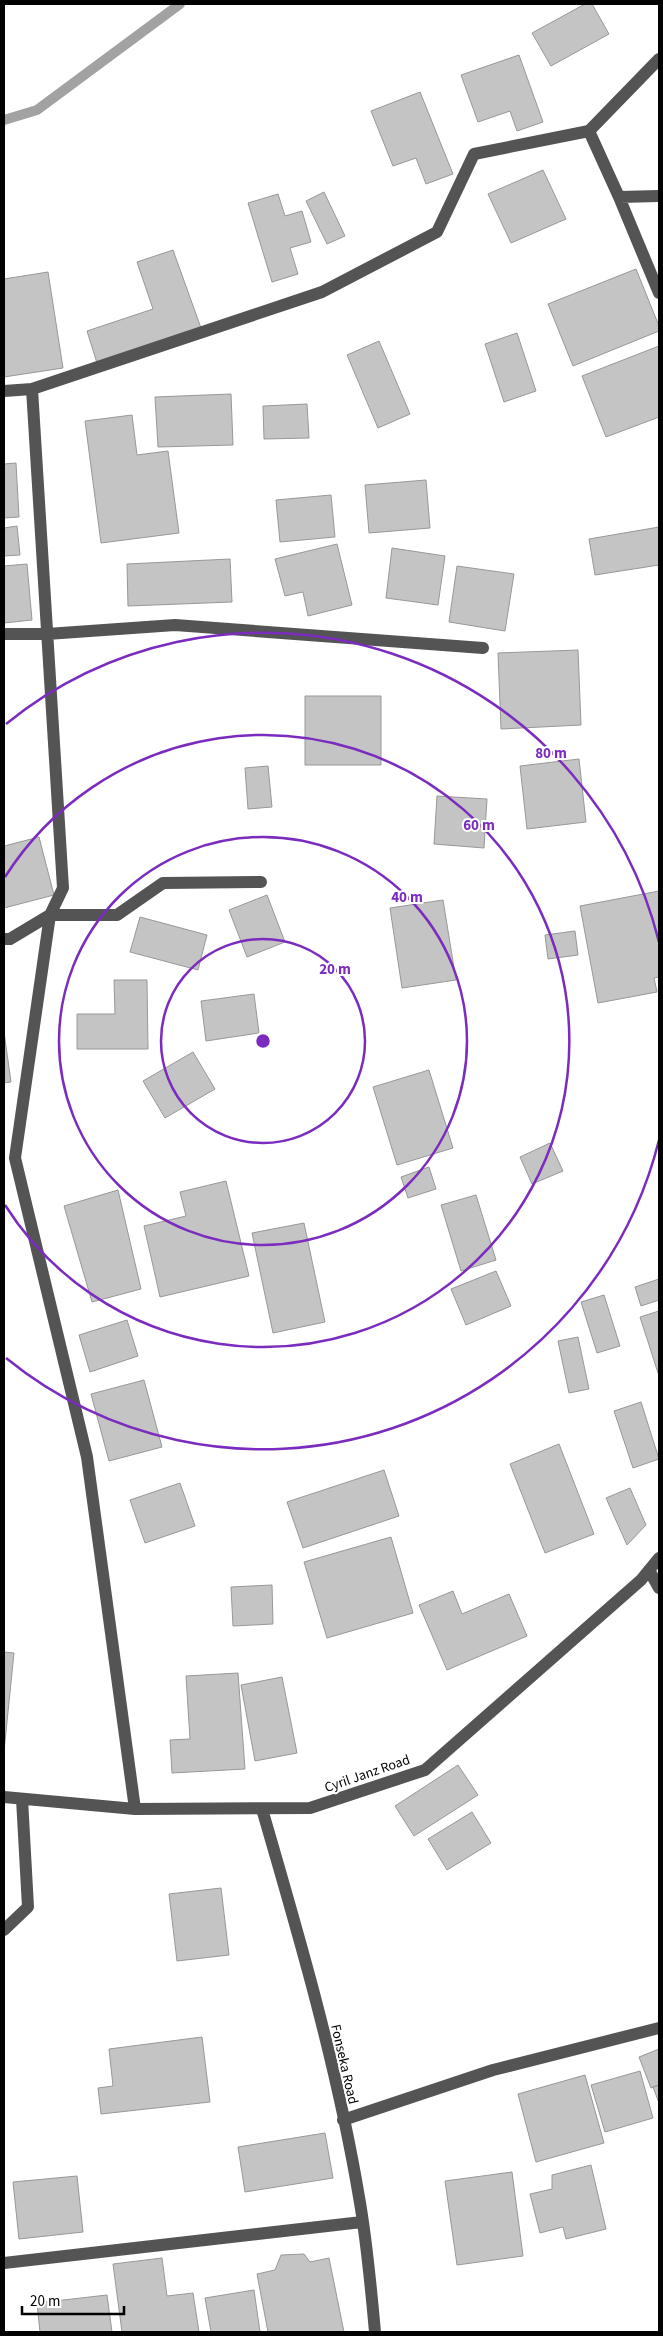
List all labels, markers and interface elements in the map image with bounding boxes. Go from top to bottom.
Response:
text: 80 m [535,743,567,764]
text: 60 m [463,815,495,836]
text: 40 m [391,887,423,908]
text: 20 m [319,959,351,980]
centre of rings [254,1032,272,1050]
street label: Cyril Janz Road [322,1750,413,1798]
street label: Fonseka Road [325,2022,363,2106]
scale bar [22,2284,125,2316]
text: 20 m [30,2291,60,2312]

